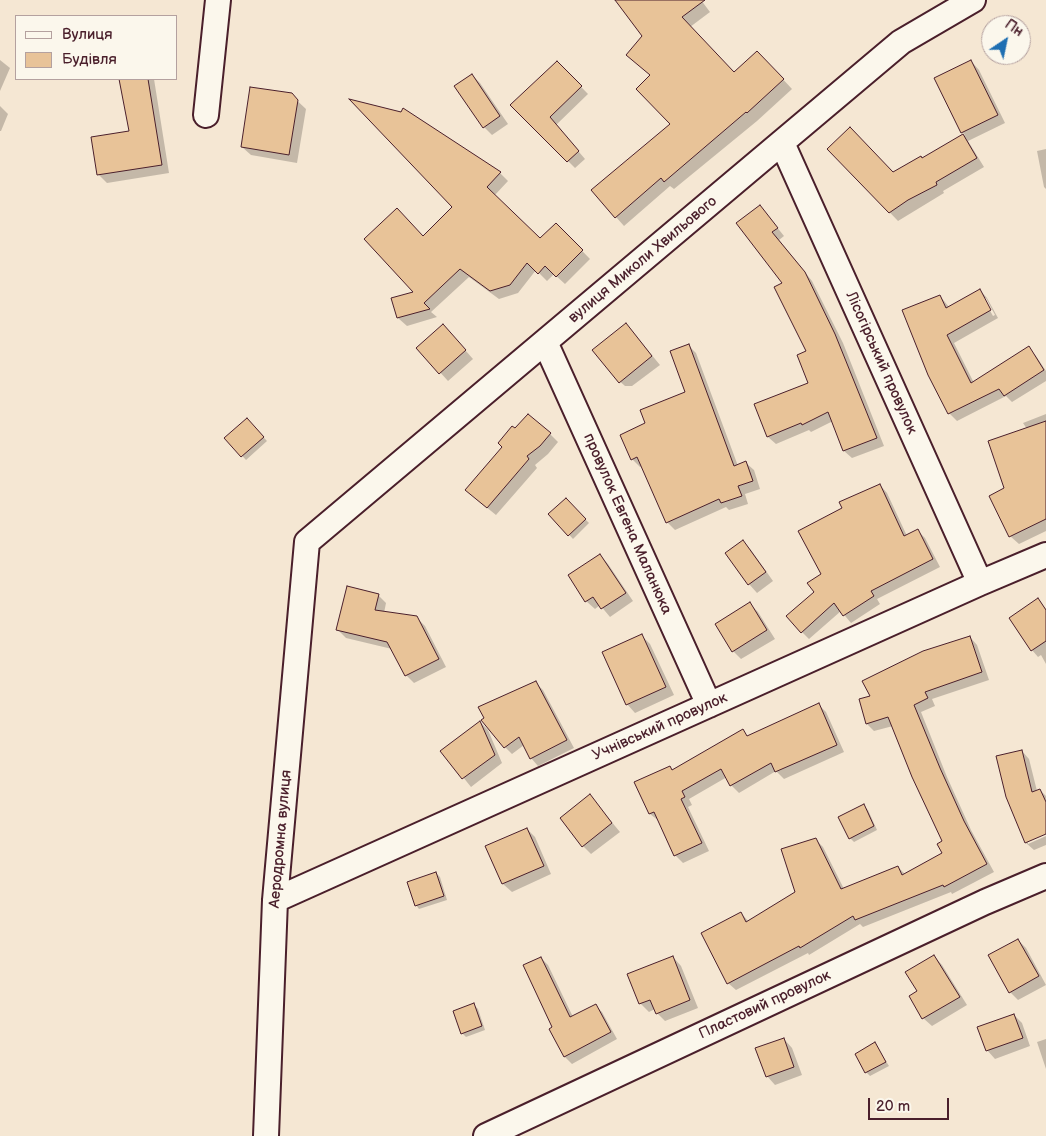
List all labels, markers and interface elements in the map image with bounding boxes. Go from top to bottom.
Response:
legend [15,15,178,80]
north arrow [981,15,1031,65]
text: Пн [1002,16,1027,40]
text: Вулиця [62,25,113,44]
text: Будівля [62,50,117,69]
street label: вулиця Миколи Хвильового [565,193,721,327]
street label: Лісогірський провулок [841,289,921,437]
street label: провулок Евгена Маланюка [579,431,675,617]
street label: Учнівський провулок [590,689,730,765]
street label: Аеродромна вулиця [266,769,296,909]
street label: Пластовий провулок [696,967,834,1043]
scale bar [871,1088,952,1120]
text: 20 m [876,1097,910,1116]

